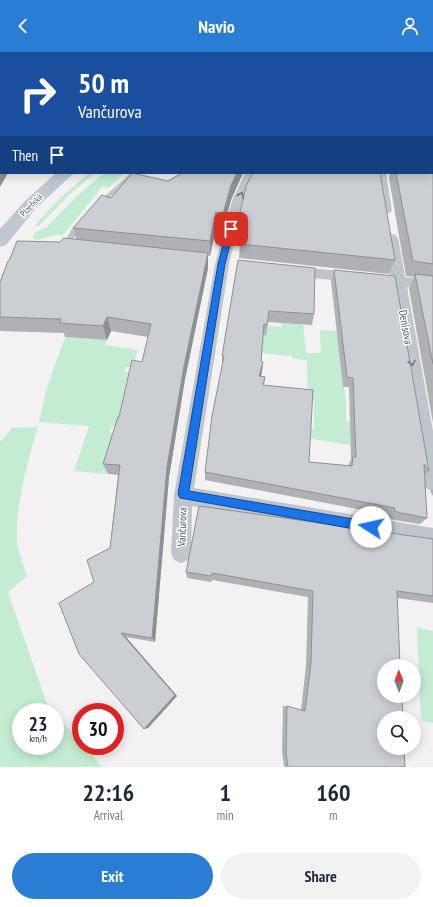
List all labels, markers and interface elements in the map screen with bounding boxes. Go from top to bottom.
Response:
icon: back [12,15,34,37]
text: Navio [198,15,235,38]
icon: person [399,15,421,37]
text: 50 m [78,64,129,101]
icon: right [12,68,64,120]
text: Vančurova [78,100,142,123]
icon: arrive [46,144,68,166]
text: Then [12,146,38,165]
street label: Plzeňská [18,191,45,219]
one-way arrow [236,192,244,199]
pin [214,212,248,246]
icon: arrive [220,218,242,240]
street label: Denisova [396,309,416,345]
one-way arrow [407,360,416,366]
position arrow [350,506,392,548]
street label: Vančurova [174,507,190,548]
north arrow [377,659,421,703]
map controls [377,659,421,755]
speed limit sign: 30 [72,703,124,755]
text: 23 [28,711,48,737]
button: search [377,711,421,755]
text: km/h [29,732,47,745]
text: 22:16 [82,777,134,808]
text: 1 [219,777,231,808]
text: 160 [316,777,351,808]
text: Arrival [94,807,123,824]
text: min [217,807,234,824]
text: m [329,807,338,824]
button: Exit [12,853,213,899]
button: Share [221,853,421,899]

